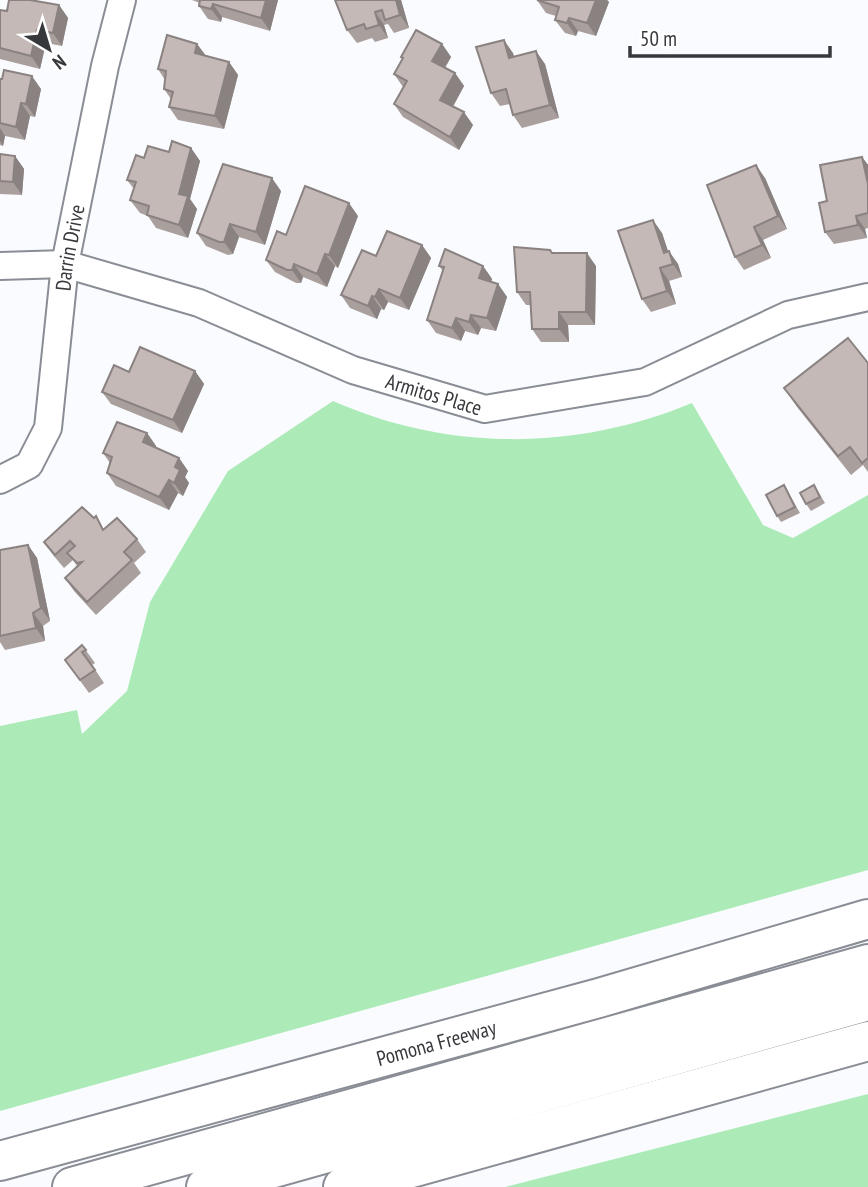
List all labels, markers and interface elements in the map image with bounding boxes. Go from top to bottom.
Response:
north arrow [14,14,84,84]
scale bar [630,14,830,58]
text: 50 m [640,25,677,52]
text: N [48,50,71,75]
street label: Darrin Drive [49,202,90,292]
street label: Armitos Place [383,367,485,421]
street label: Pomona Freeway [373,1013,499,1071]

